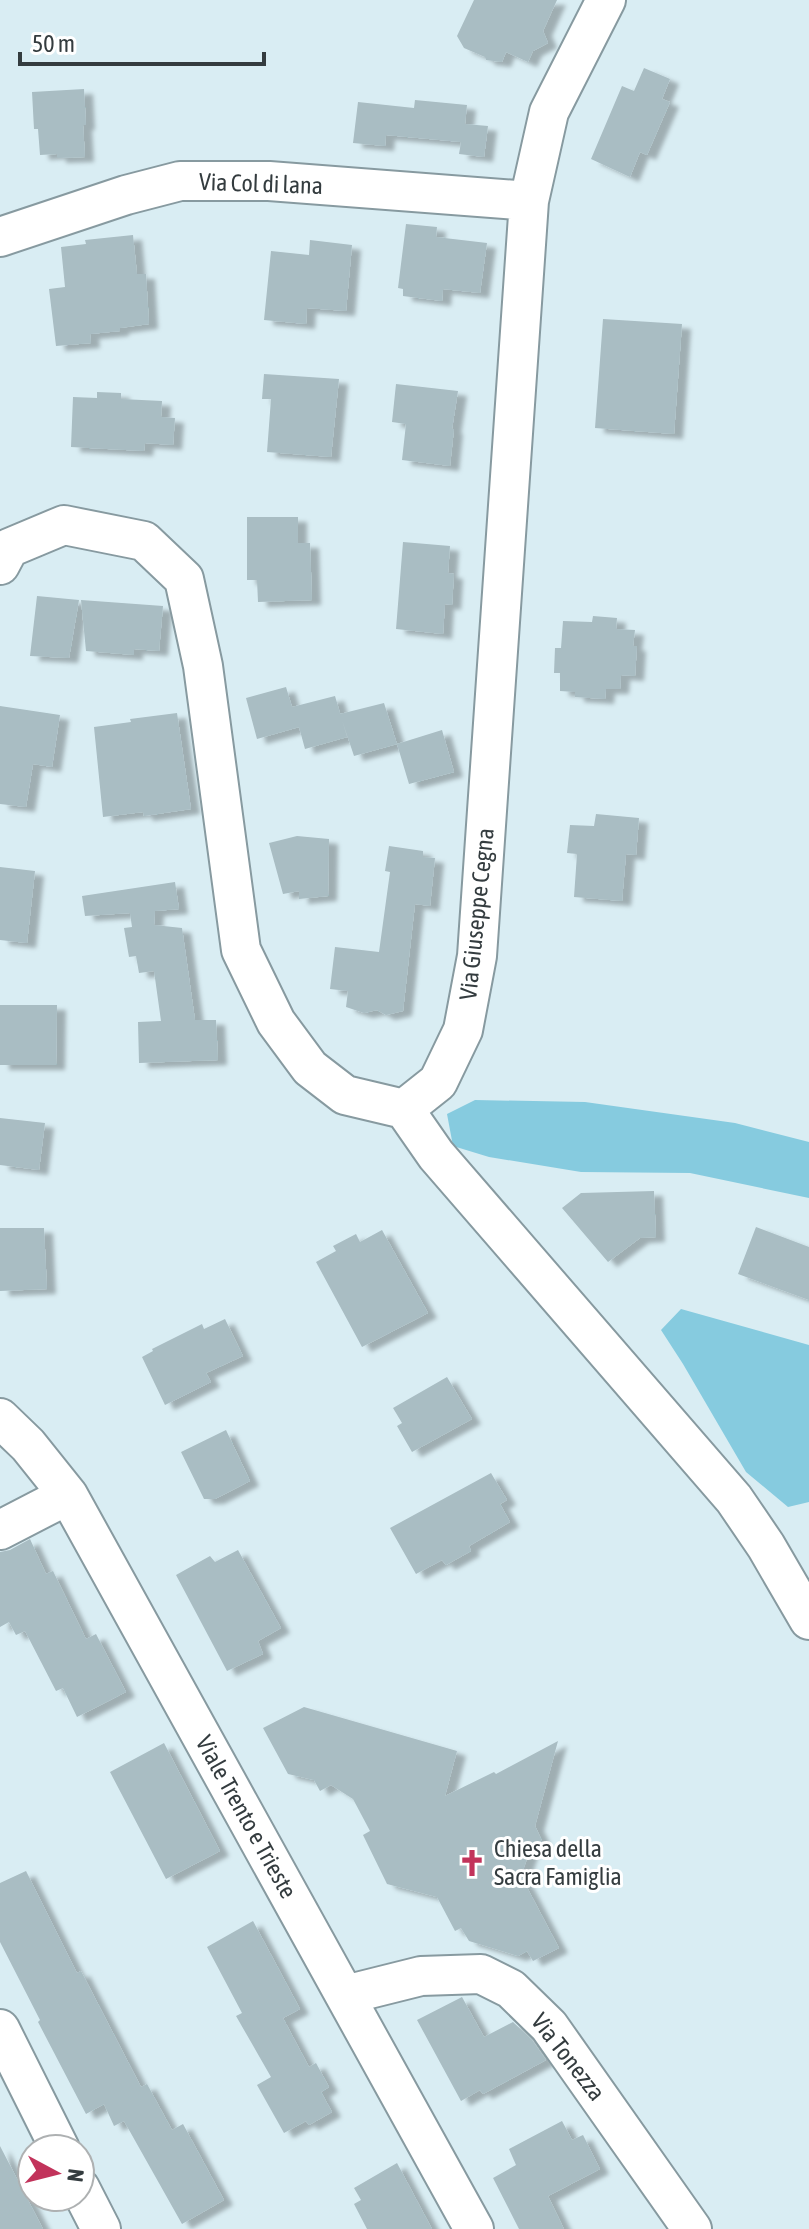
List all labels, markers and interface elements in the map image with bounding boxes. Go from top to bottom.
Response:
scale bar [20,16,264,66]
text: 50 m [32,30,75,57]
street label: Via Col di lana [199,168,323,199]
street label: Via Giuseppe Cegna [454,827,499,1001]
street label: Viale Trento e Trieste [191,1731,302,1903]
place label: Chiesa della Sacra Famiglia [494,1835,622,1890]
church icon: Chiesa della Sacra Famiglia [457,1848,487,1878]
street label: Via Tonezza [526,2008,611,2106]
north arrow [16,2133,96,2213]
text: N [62,2167,90,2183]

